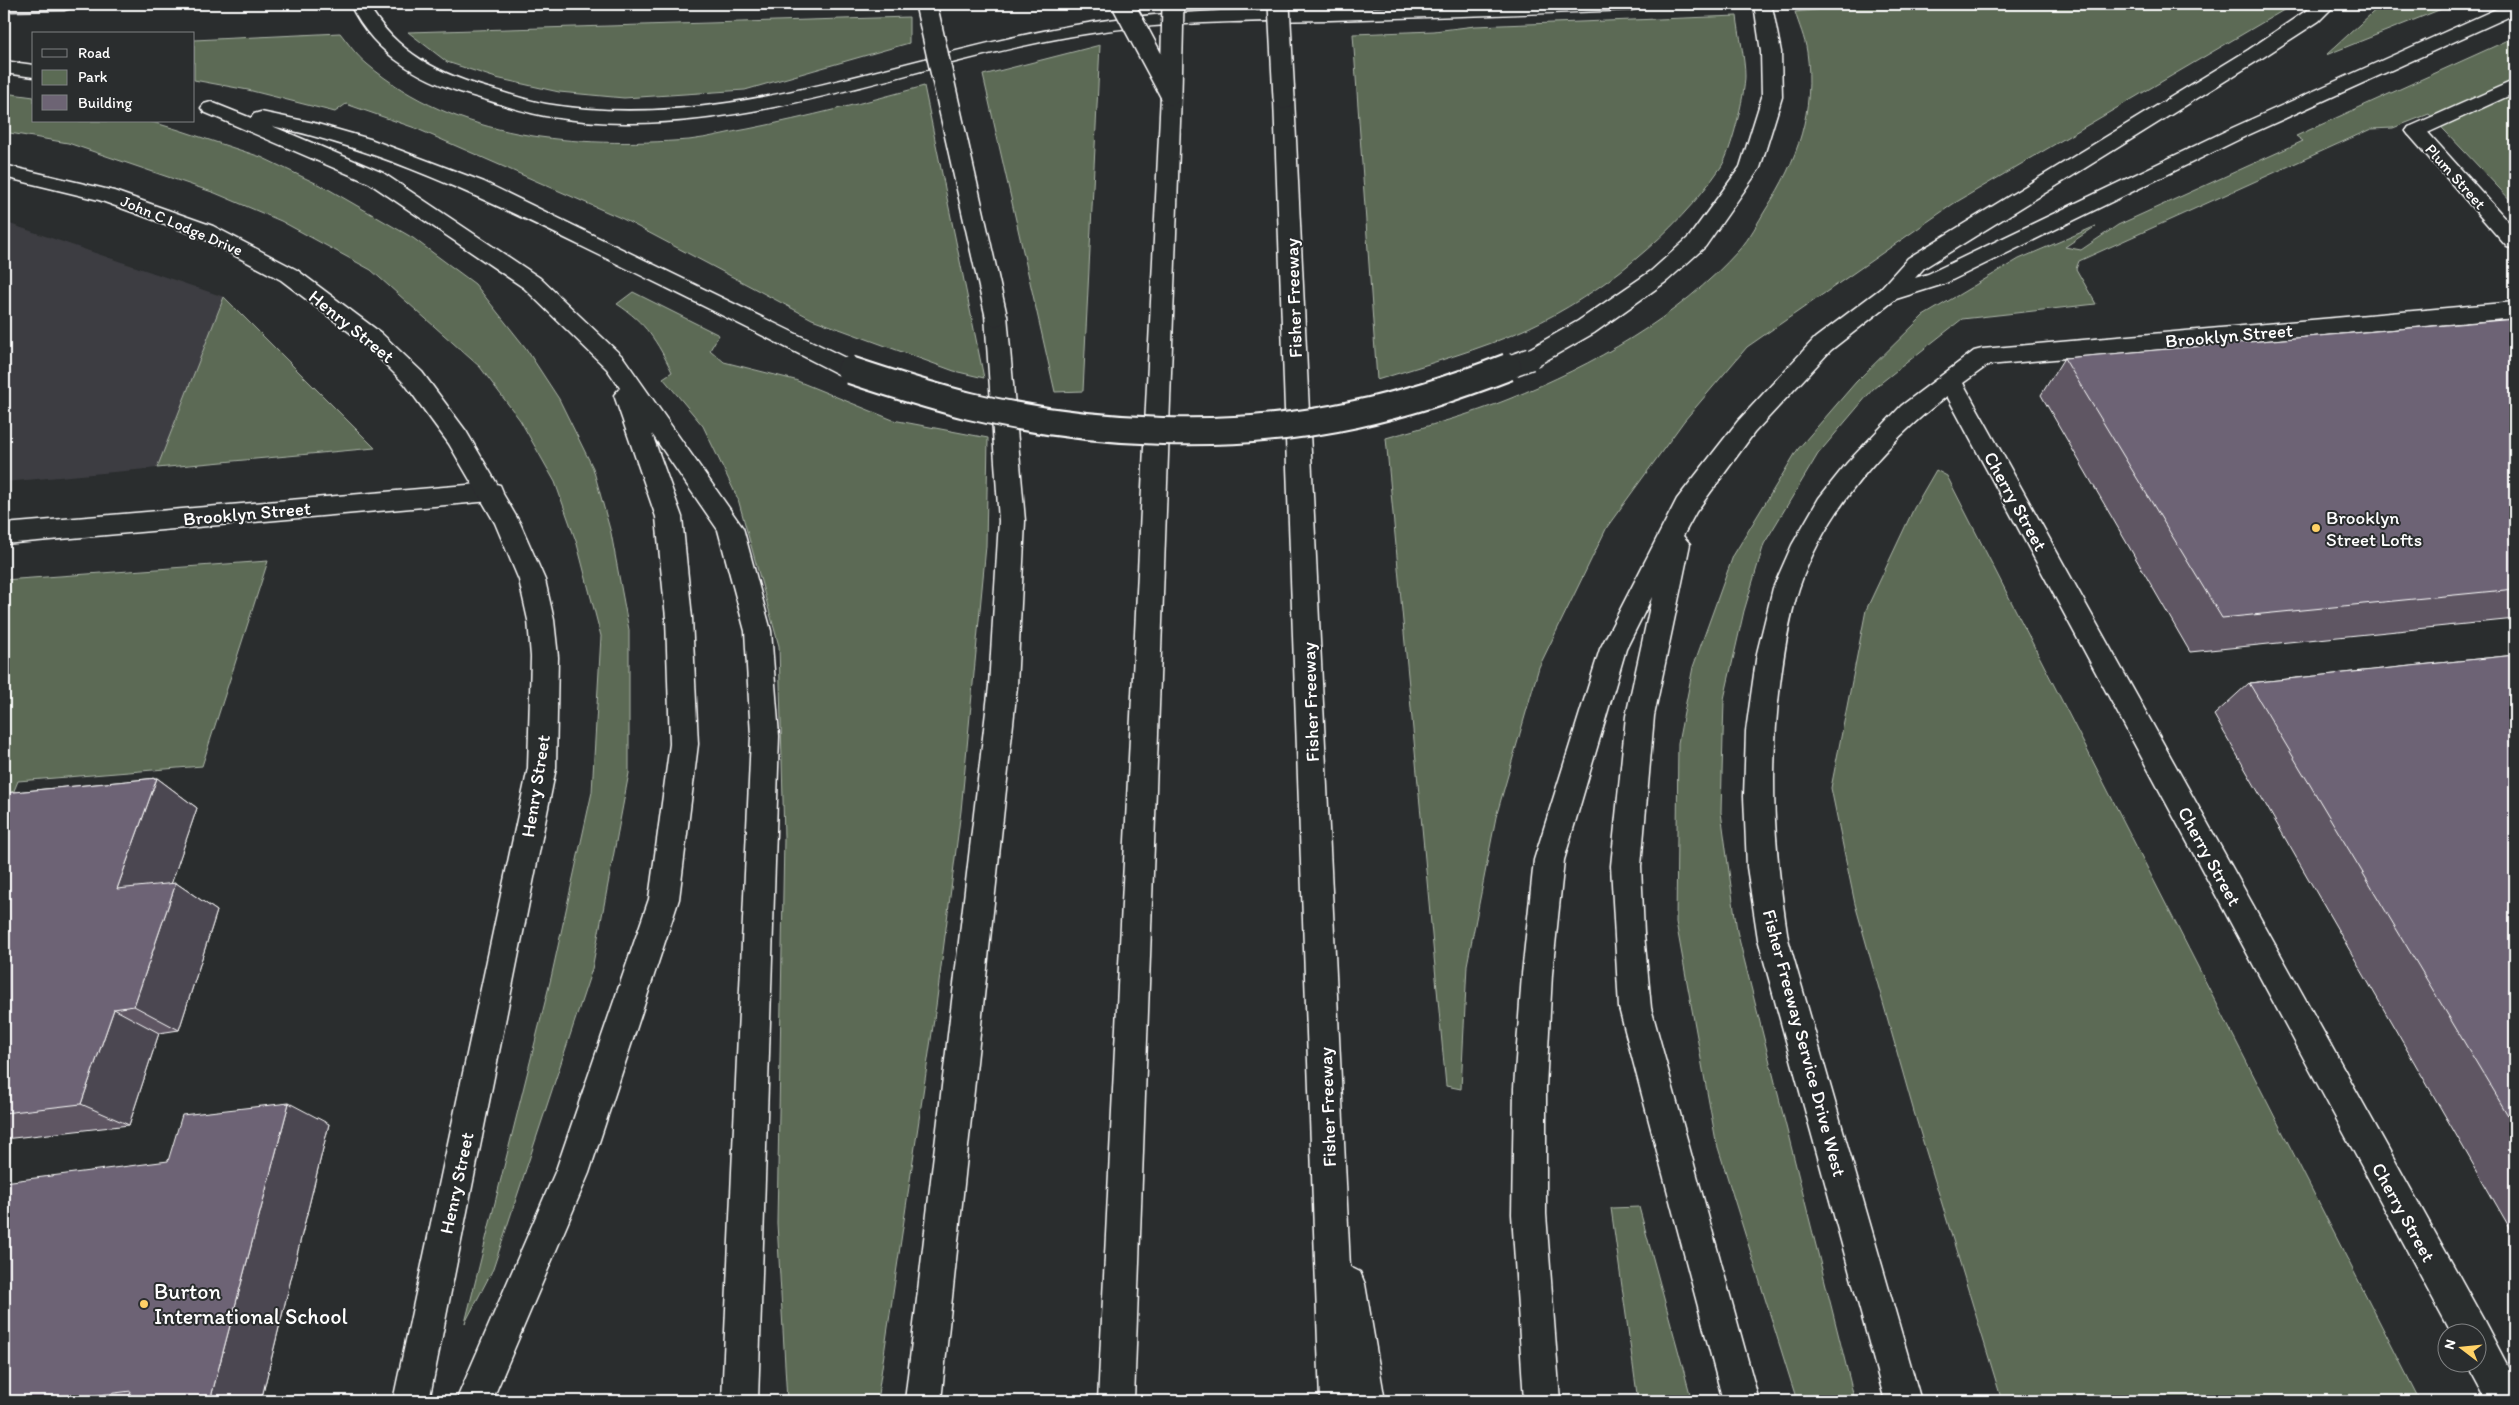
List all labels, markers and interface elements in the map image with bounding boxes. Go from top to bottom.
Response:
legend [32,32,195,122]
text: Road [78,44,111,62]
text: Park [78,68,108,86]
text: Building [78,94,132,112]
street label: Plum Street [2421,140,2490,213]
street label: John C Lodge Drive [118,191,246,260]
street label: Fisher Freeway [1280,237,1307,358]
street label: Henry Street [304,285,399,368]
street label: Brooklyn Street [2164,318,2294,353]
street label: Cherry Street [1979,448,2052,555]
street label: Brooklyn Street [182,496,312,531]
place label: Brooklyn Street Lofts [2326,506,2422,551]
marker: Brooklyn Street Lofts [2310,522,2322,534]
street label: Fisher Freeway [1297,641,1324,762]
street label: Henry Street [516,733,555,839]
street label: Cherry Street [2173,803,2246,910]
street label: Fisher Freeway Service Drive West [1758,907,1851,1179]
street label: Fisher Freeway [1314,1046,1341,1167]
street label: Henry Street [434,1130,479,1236]
street label: Cherry Street [2367,1159,2440,1266]
place label: Burton International School [154,1278,348,1330]
marker: Burton International School [138,1298,150,1310]
north arrow [2436,1322,2486,1372]
text: N [2441,1338,2459,1351]

